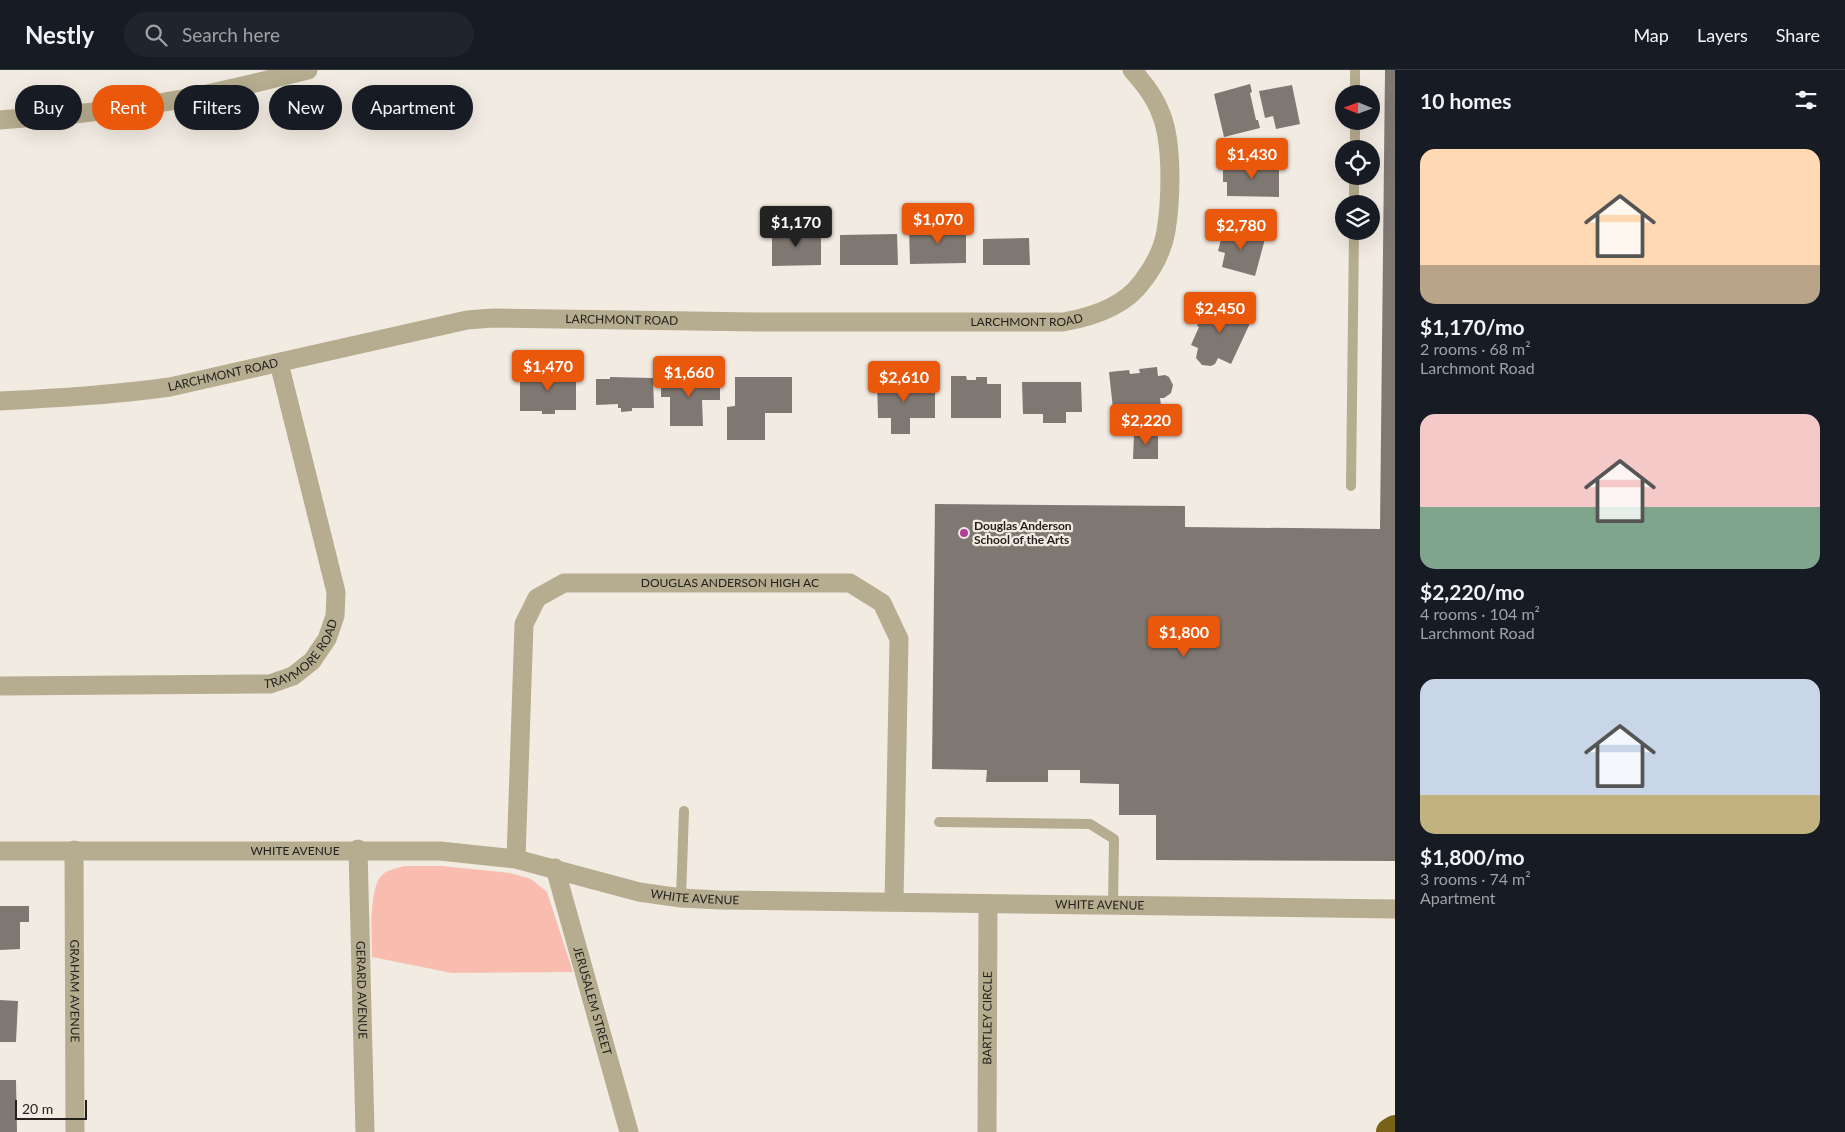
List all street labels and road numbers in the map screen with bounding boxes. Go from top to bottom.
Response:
street label: LARCHMONT ROAD [970,310,1084,329]
street label: LARCHMONT ROAD [565,311,678,328]
street label: LARCHMONT ROAD [166,355,280,394]
street label: DOUGLAS ANDERSON HIGH AC [641,575,819,590]
street label: TRAYMORE ROAD [264,617,340,691]
street label: WHITE AVENUE [250,843,340,858]
street label: WHITE AVENUE [650,886,740,907]
street label: WHITE AVENUE [1055,896,1144,913]
street label: GRAHAM AVENUE [67,939,83,1043]
street label: GERARD AVENUE [353,941,371,1039]
street label: JERUSALEM STREET [570,945,615,1057]
street label: BARTLEY CIRCLE [979,971,995,1065]

